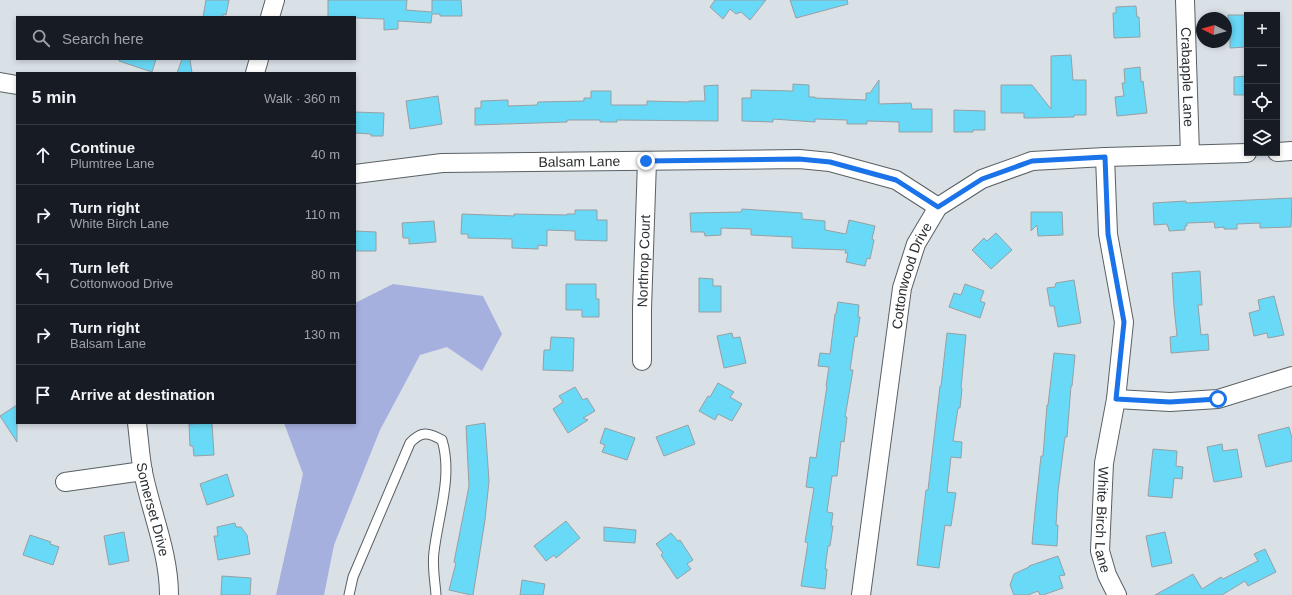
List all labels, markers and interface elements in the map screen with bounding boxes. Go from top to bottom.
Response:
north arrow [1196,12,1232,48]
map controls [1244,12,1280,156]
button: + [1244,12,1280,48]
search box [16,16,356,60]
icon: search [30,27,52,49]
street label: Crabapple Lane [1178,27,1197,127]
text: Search here [62,30,144,47]
button: − [1244,48,1280,84]
button: locate [1244,84,1280,120]
text: 5 min [32,88,76,107]
text: Walk · 360 m [264,91,340,106]
button: layers [1244,120,1280,156]
text: Continue [70,139,135,156]
icon: ahead [32,144,54,166]
text: 40 m [311,147,340,162]
route end [637,152,655,170]
street label: Balsam Lane [538,153,620,170]
text: Plumtree Lane [70,156,155,171]
text: Turn right [70,199,140,216]
icon: right [32,204,54,226]
text: 110 m [305,207,340,222]
street label: Northrop Court [634,214,653,308]
text: White Birch Lane [70,216,169,231]
street label: Cottonwood Drive [889,219,935,330]
text: Turn left [70,259,129,276]
icon: left [32,264,54,286]
text: 80 m [311,267,340,282]
text: Cottonwood Drive [70,276,173,291]
text: Turn right [70,319,140,336]
icon: right [32,324,54,346]
text: 130 m [304,327,340,342]
text: Balsam Lane [70,336,146,351]
icon: arrive [32,384,54,406]
text: Arrive at destination [70,386,215,403]
route start [1209,390,1227,408]
street label: Somerset Drive [134,461,173,558]
street label: White Birch Lane [1092,466,1114,575]

